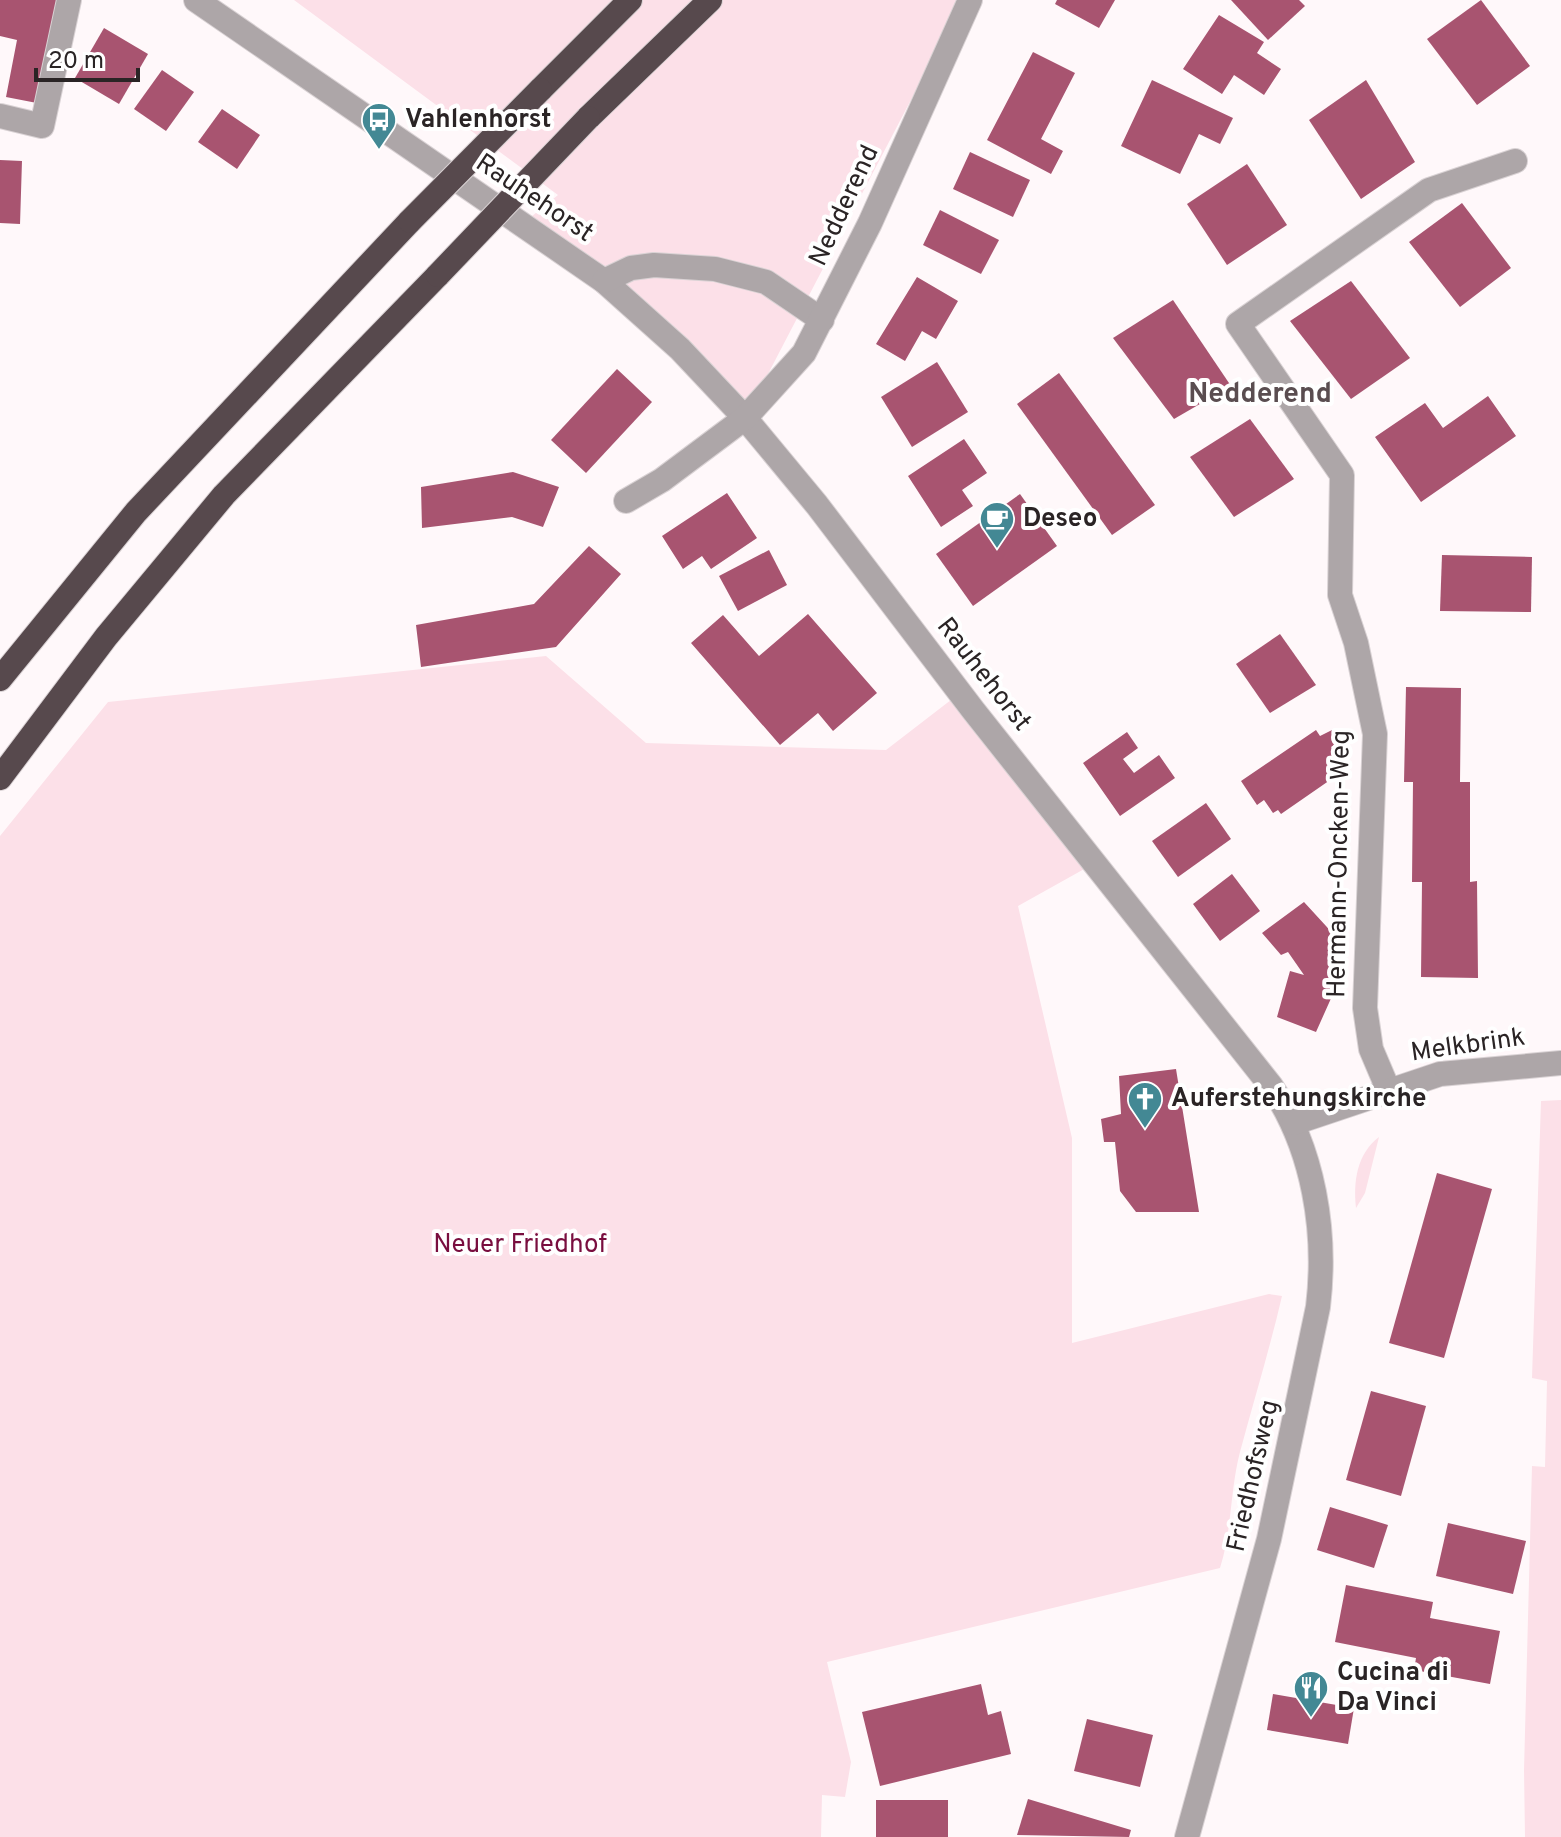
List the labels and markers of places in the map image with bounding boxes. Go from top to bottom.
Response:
bus stop icon: Vahlenhorst [360,101,398,151]
place label: Vahlenhorst [405,104,551,137]
cafe icon: Deseo [978,500,1016,550]
place label: Deseo [1023,503,1098,536]
church icon: Auferstehungskirche [1126,1080,1164,1130]
place label: Auferstehungskirche [1171,1083,1426,1116]
place label: Cucina di Da Vinci [1337,1657,1449,1720]
restaurant icon: Cucina di Da Vinci [1292,1669,1330,1719]

